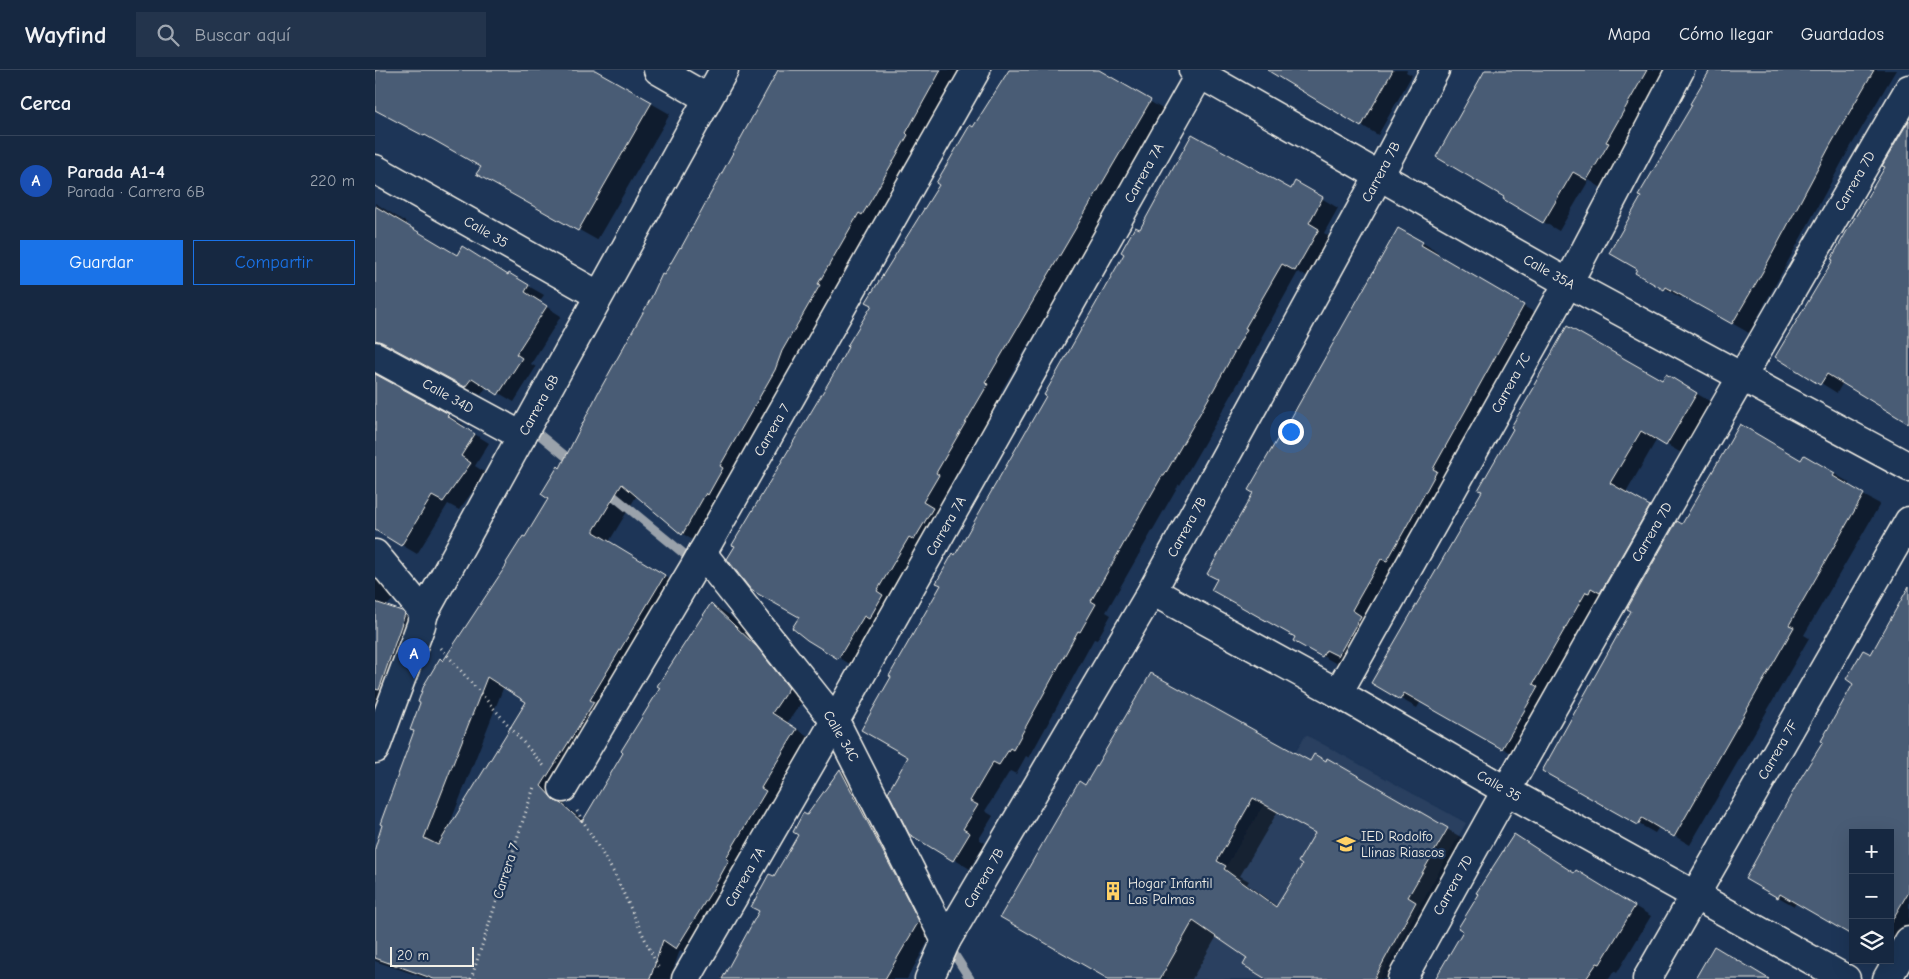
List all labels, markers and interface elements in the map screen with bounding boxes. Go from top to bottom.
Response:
search box [136,12,486,57]
text: Wayfind [25,21,106,49]
icon: search [154,21,182,49]
text: Buscar aquí [194,24,290,46]
text: Mapa [1608,24,1651,45]
text: Cómo llegar [1679,24,1773,45]
text: Guardados [1801,24,1884,45]
text: Cerca [20,91,71,115]
street label: Carrera 7B [1358,139,1404,205]
street label: Carrera 7A [1121,140,1167,206]
street label: Carrera 7D [1831,148,1879,214]
text: Parada A1-4 [67,161,165,183]
text: A [32,172,40,190]
text: 220 m [310,172,355,190]
text: Parada · Carrera 6B [67,183,205,201]
street label: Calle 35 [461,213,511,251]
button: Guardar [20,240,183,285]
button: Compartir [193,240,355,285]
street label: Calle 35A [1520,251,1578,293]
street label: Carrera 7C [1488,350,1535,416]
street label: Carrera 6B [515,371,563,438]
street label: Calle 34D [419,375,477,417]
street label: Carrera 7 [750,401,794,459]
your location [1278,419,1304,445]
street label: Carrera 7A [922,493,970,559]
street label: Carrera 7B [1164,494,1211,560]
street label: Carrera 7D [1628,499,1676,565]
pin: A [398,638,430,679]
street label: Calle 34C [820,707,863,765]
street label: Carrera 7F [1754,717,1802,783]
street label: Calle 35 [1474,767,1524,805]
place label: IED Rodolfo Llinas Riascos [1361,828,1444,861]
map controls [1849,829,1894,964]
button: + [1849,829,1894,874]
school or university icon: IED Rodolfo Llinas Riascos [1335,833,1357,855]
street label: Carrera 7 [489,841,523,901]
street label: Carrera 7A [721,844,769,910]
street label: Carrera 7B [960,845,1008,911]
street label: Carrera 7D [1429,852,1477,918]
button: − [1849,874,1894,919]
place label: Hogar Infantil Las Palmas [1128,875,1213,908]
building icon: Hogar Infantil Las Palmas [1102,880,1124,902]
button: layers [1849,919,1894,964]
scale bar [390,944,474,967]
text: 20 m [397,947,429,964]

